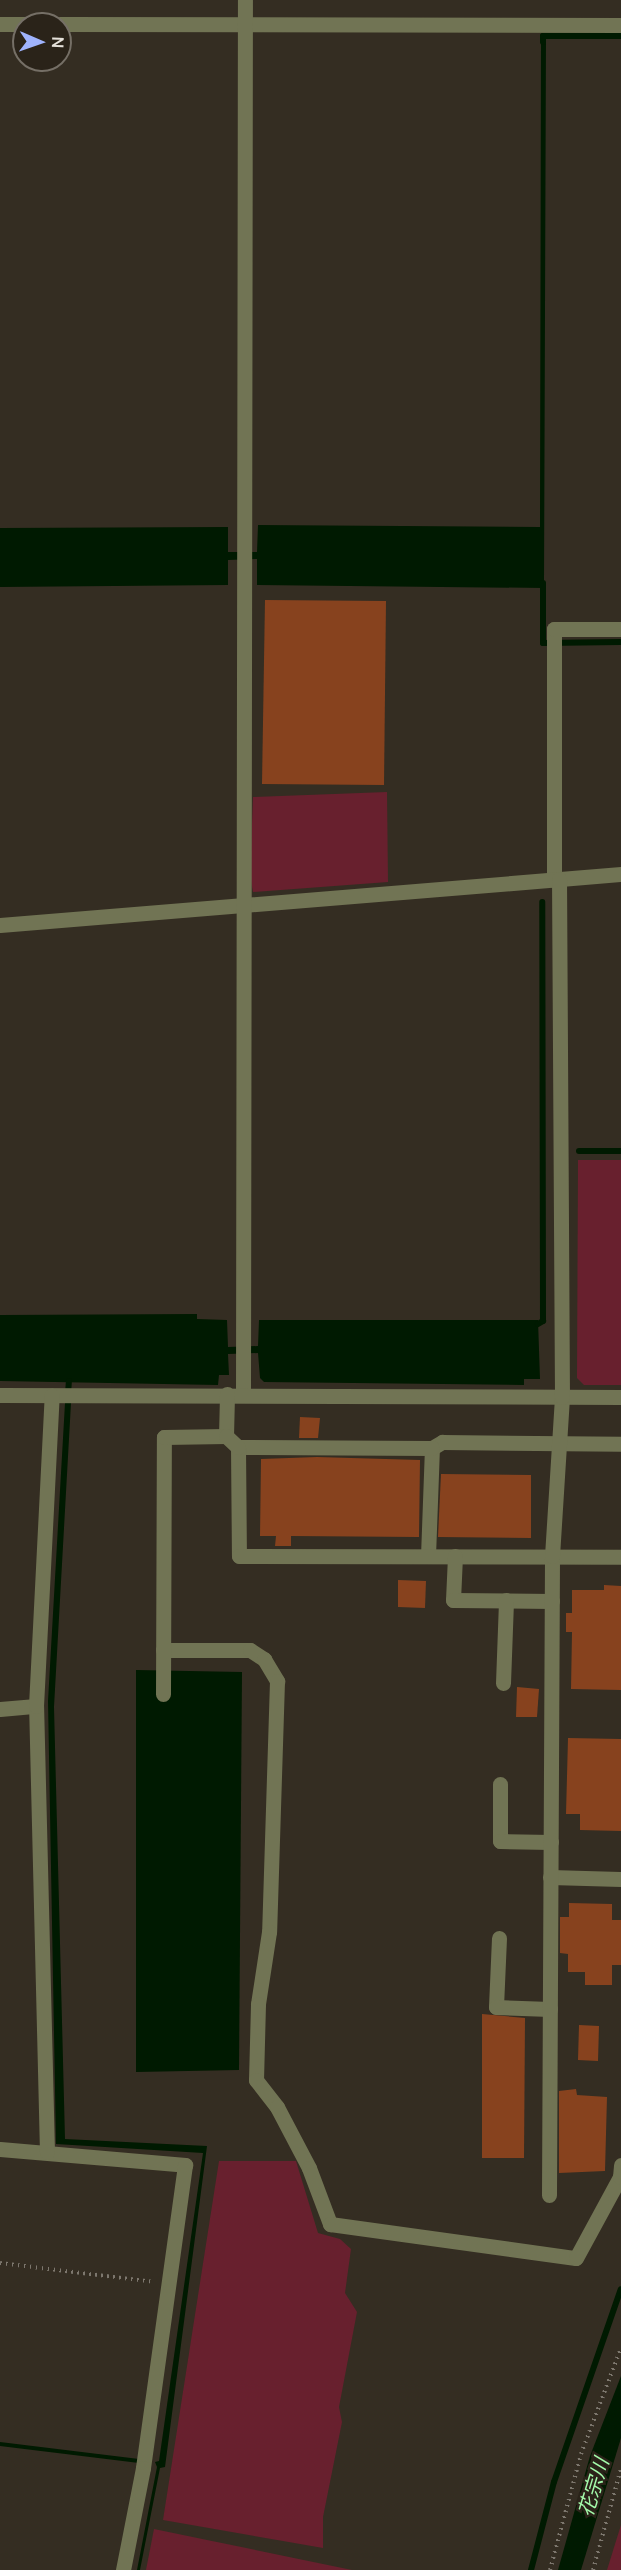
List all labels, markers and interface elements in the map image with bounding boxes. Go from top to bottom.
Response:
north arrow [12,12,72,72]
text: N [47,36,69,49]
water label: 花宗川 [573,2455,613,2519]

